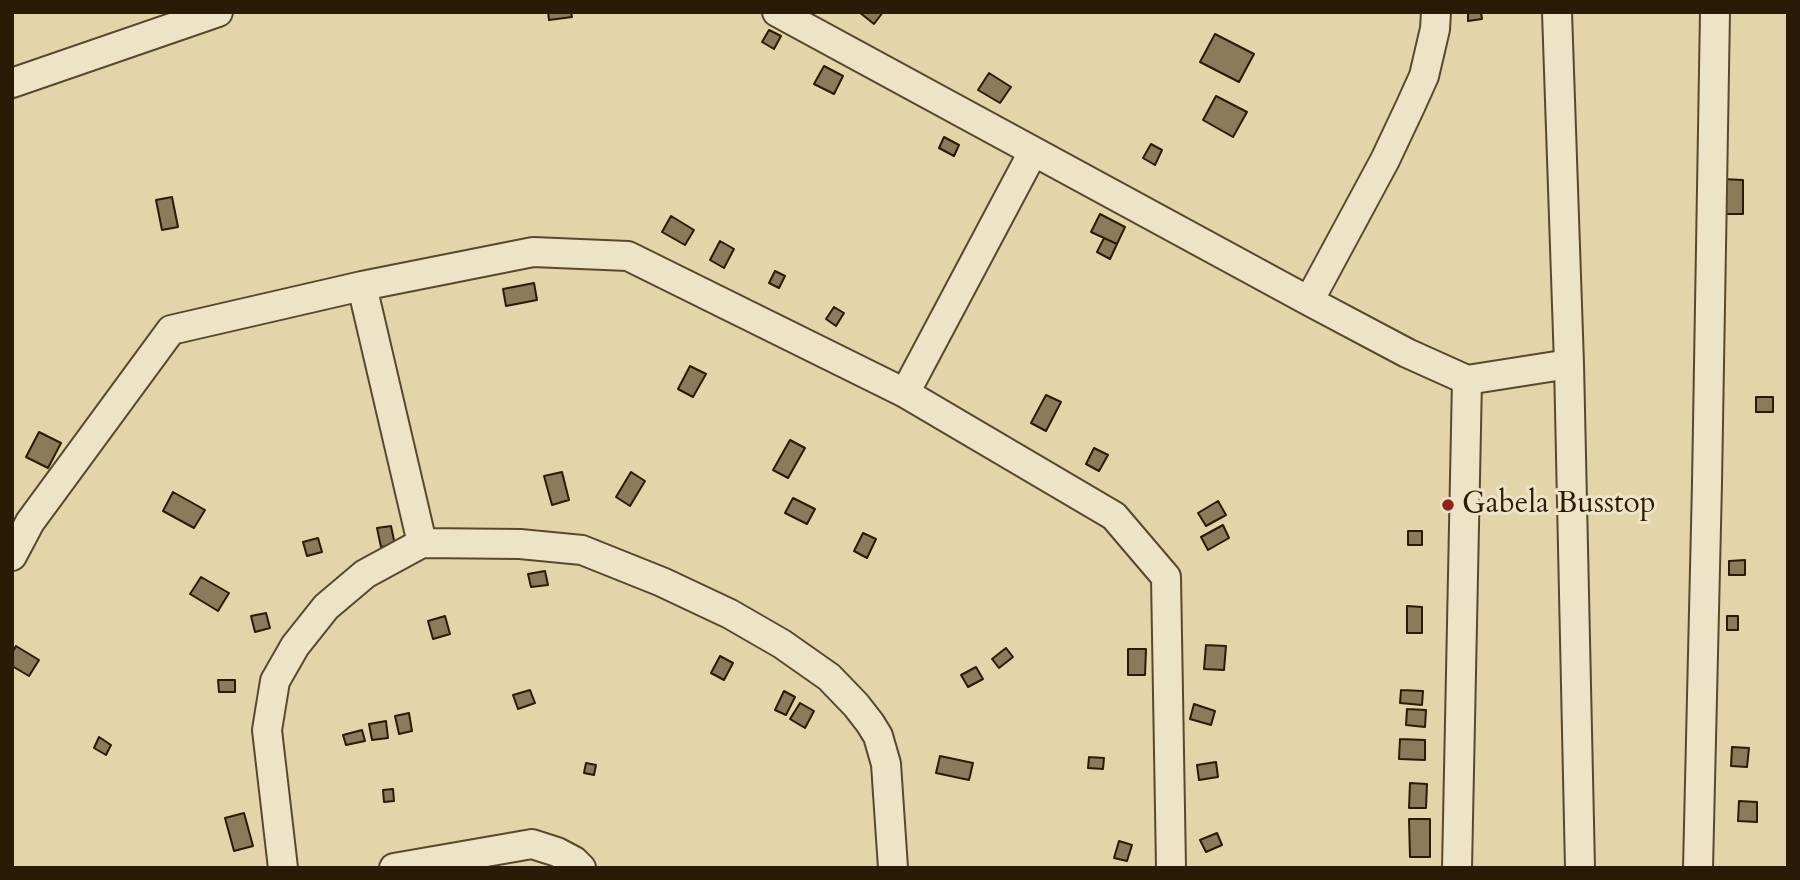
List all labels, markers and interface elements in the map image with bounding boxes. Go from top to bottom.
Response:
place label: Gabela Busstop [1462,487,1656,523]
marker: Gabela Busstop [1440,497,1456,513]

